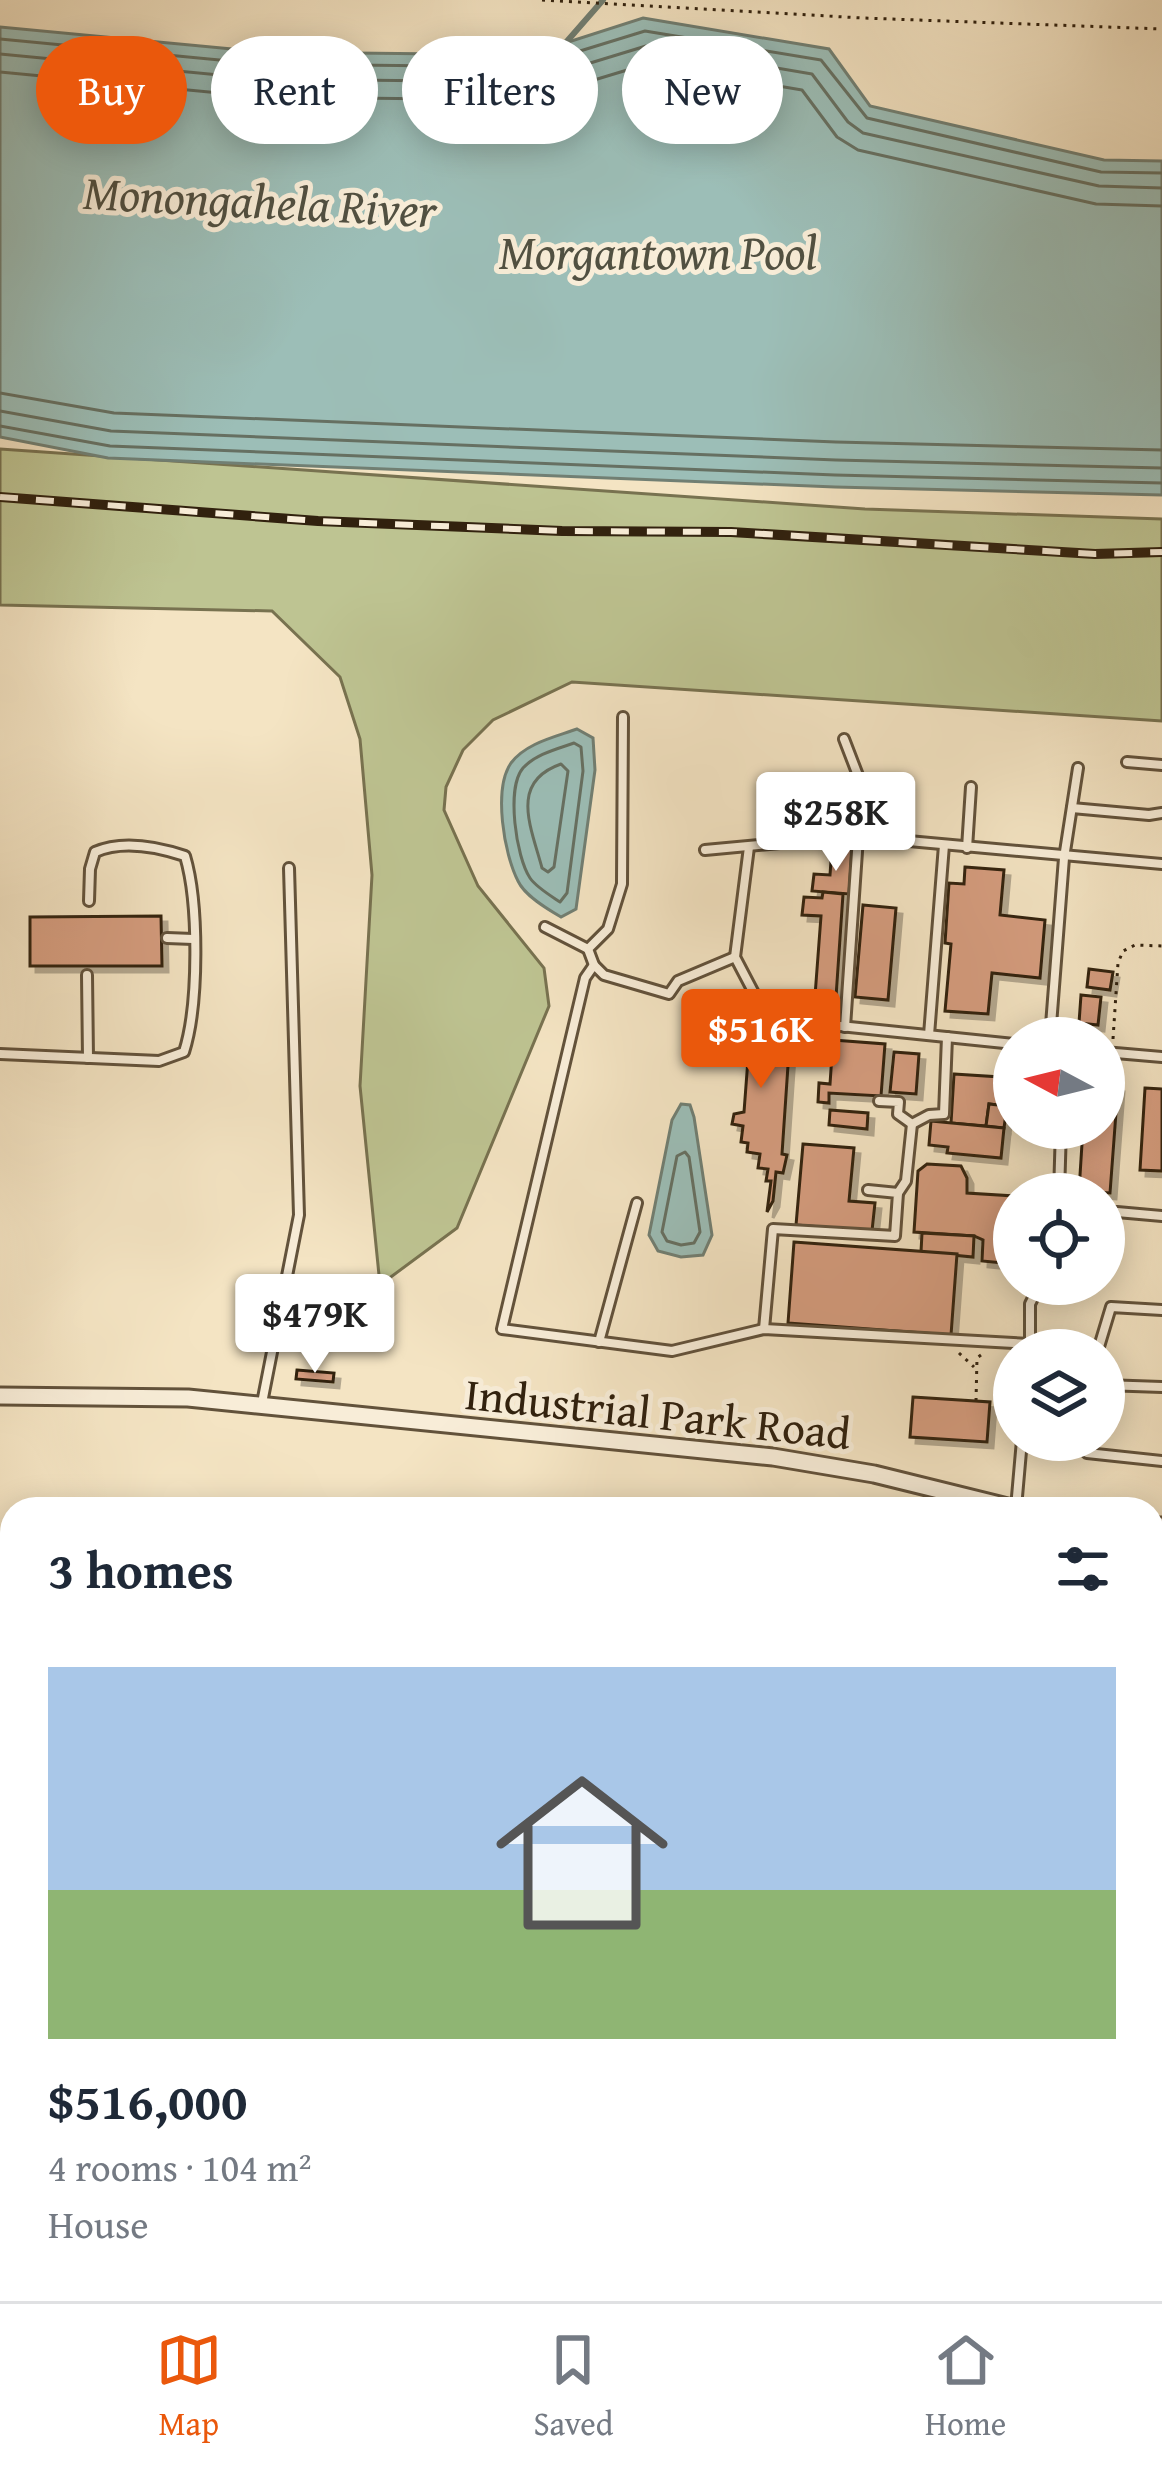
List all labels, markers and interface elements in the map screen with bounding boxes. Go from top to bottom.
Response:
chip: Buy [36,36,187,144]
chip: Rent [211,36,378,144]
chip: Filters [402,36,598,144]
chip: New [622,36,783,144]
water label: Monongahela River [82,156,440,245]
water label: Morgantown Pool [499,216,817,287]
pin: $258K [752,772,920,874]
text: $258K [783,782,889,839]
pin: $516K [677,989,845,1091]
text: $516K [708,999,814,1056]
north arrow [993,1017,1125,1149]
map controls [993,1017,1125,1461]
button: locate [993,1173,1125,1305]
pin: $479K [231,1274,399,1376]
text: $479K [262,1284,368,1341]
button: layers [993,1329,1125,1461]
street label: Industrial Park Road [462,1360,854,1465]
text: 3 homes [48,1532,234,1607]
icon: filters [1050,1536,1116,1602]
icon: home [474,1745,690,1961]
text: $516,000 [48,2063,247,2138]
text: 4 rooms · 104 m² [48,2138,312,2195]
text: House [48,2195,149,2252]
tab: Map [156,2327,222,2447]
tab: Saved [533,2327,613,2447]
tab: Home [925,2327,1006,2447]

